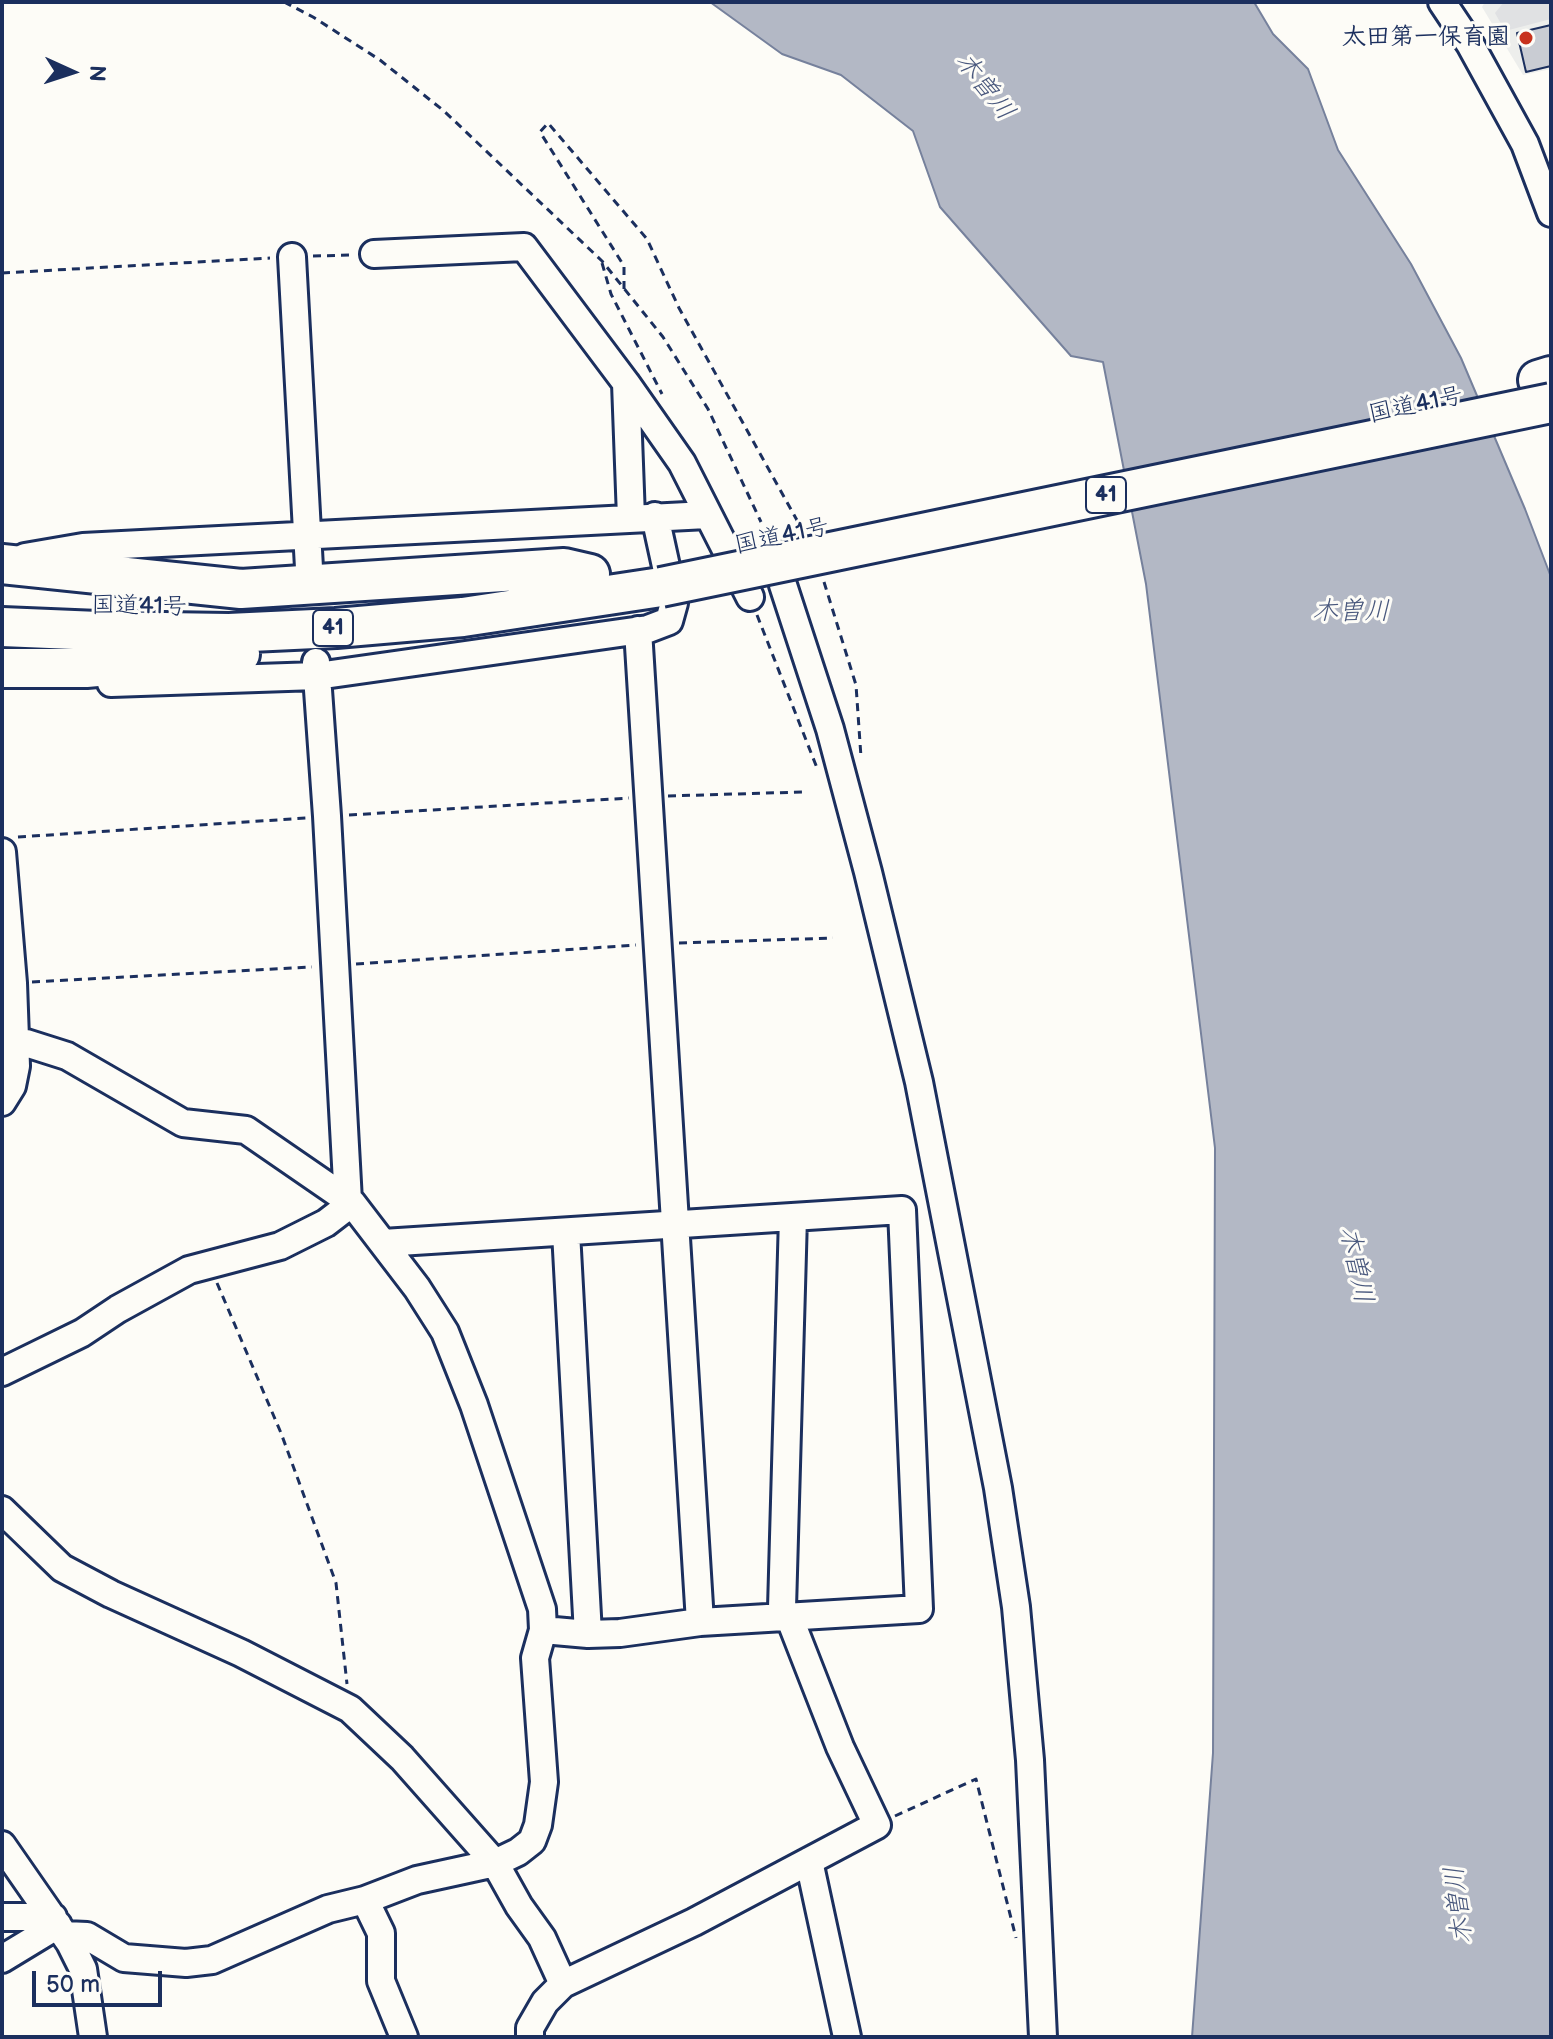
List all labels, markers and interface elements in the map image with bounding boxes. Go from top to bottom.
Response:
place label: 太田第一保育園 [1342,24,1510,52]
marker: 太田第一保育園 [1517,29,1535,47]
north arrow [32,32,112,112]
water label: 木曽川 [948,47,1020,127]
text: N [83,64,110,82]
street label: 国道41号 [1366,382,1466,430]
road number: 41 [1086,477,1126,513]
street label: 国道41号 [732,513,832,561]
street label: 国道41号 [91,592,187,622]
water label: 木曽川 [1312,596,1390,628]
road number: 41 [313,610,353,646]
water label: 木曽川 [1332,1224,1378,1306]
water label: 木曽川 [1440,1864,1480,1946]
scale bar [36,1955,166,2005]
text: 50 m [46,1970,100,1999]

